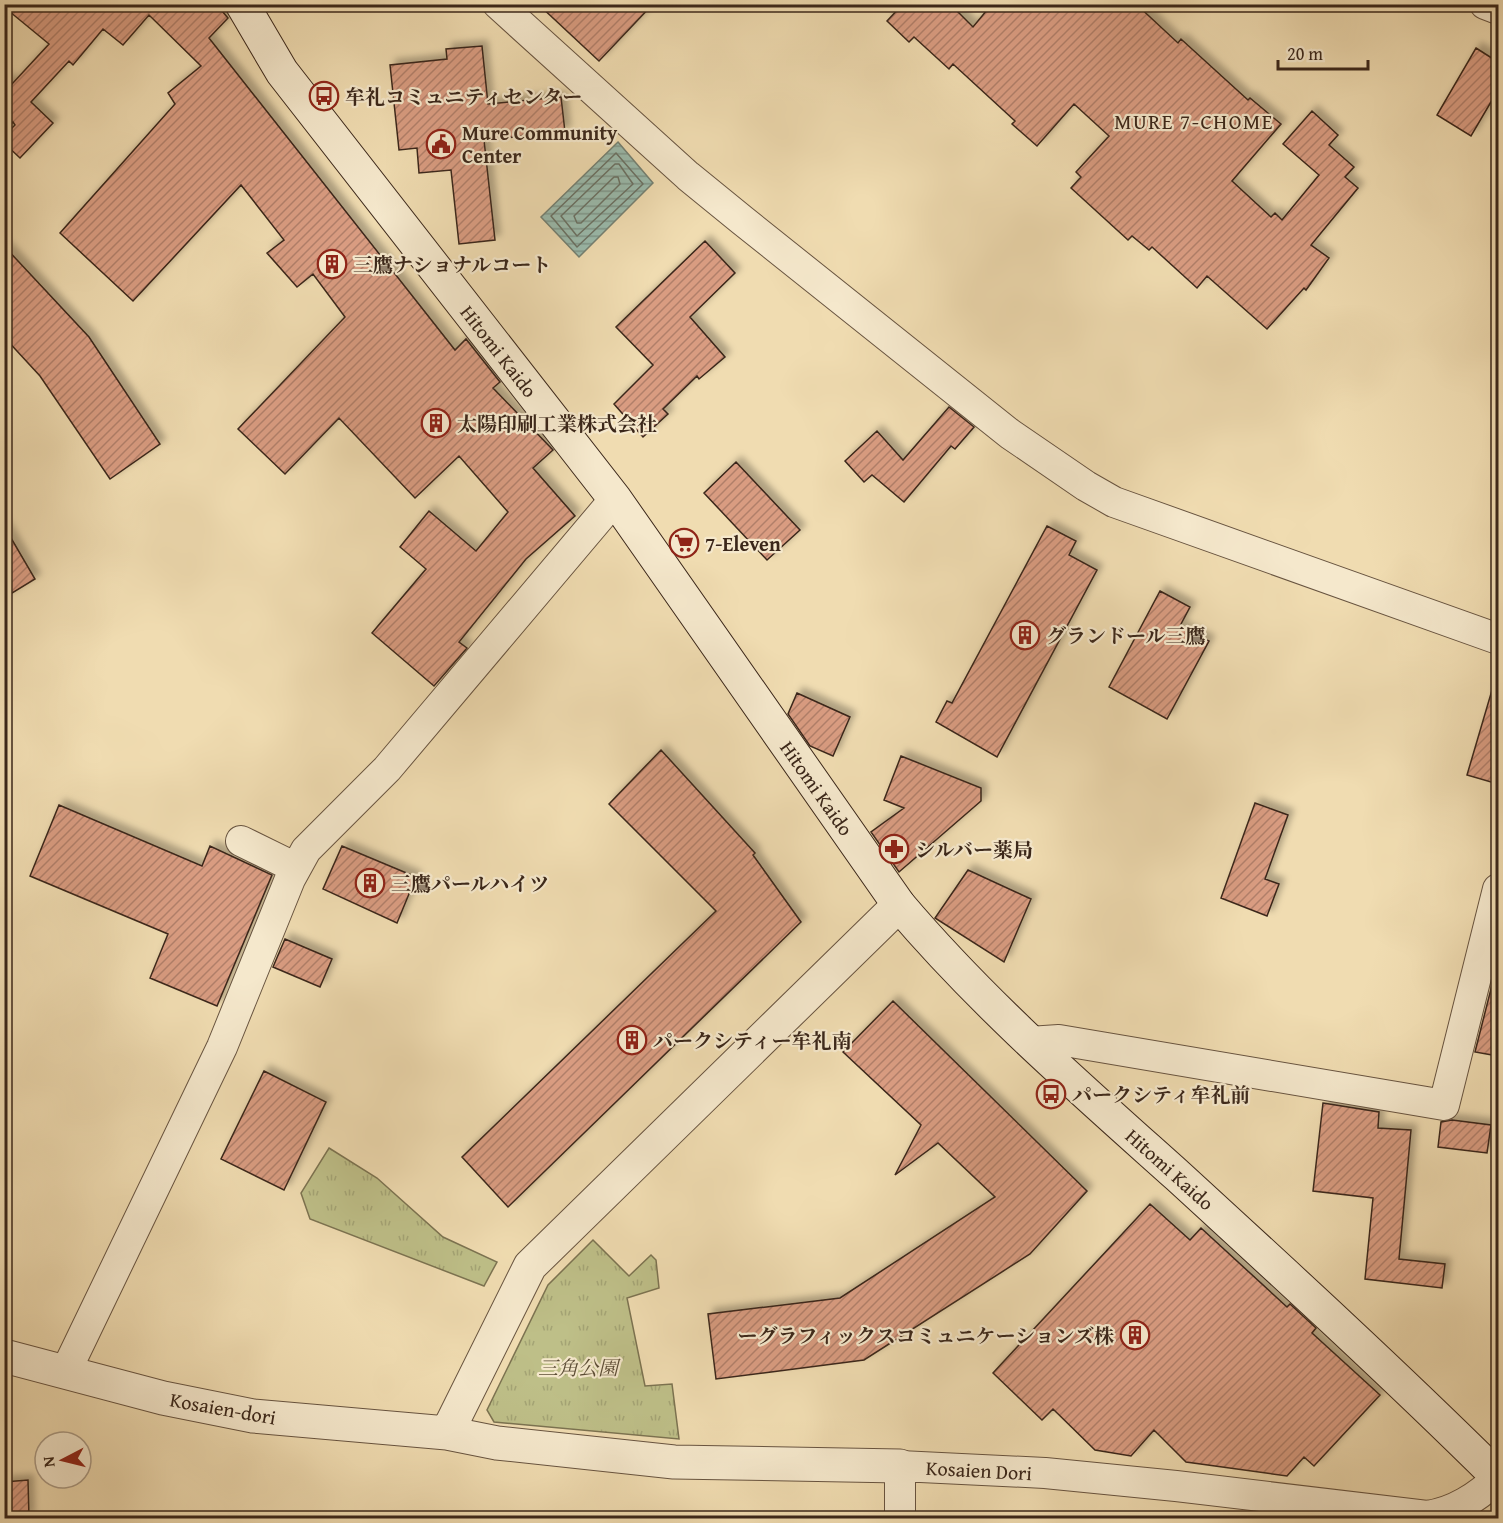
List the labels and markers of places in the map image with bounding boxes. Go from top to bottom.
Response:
bus stop icon: 牟礼コミュニティセンター [308,80,340,112]
place label: 牟礼コミュニティセンター [345,82,582,111]
place label: Mure Community Center [462,118,618,170]
public building icon: Mure Community Center [425,128,457,160]
building icon: 三鷹ナショナルコート [316,248,348,280]
place label: 三鷹ナショナルコート [353,250,551,279]
building icon: 太陽印刷工業株式会社 [420,407,452,439]
place label: 太陽印刷工業株式会社 [457,409,657,438]
supermarket icon: 7-Eleven [668,527,700,559]
place label: 7-Eleven [705,529,781,558]
building icon: グランドール三鷹 [1009,619,1041,651]
place label: グランドール三鷹 [1046,621,1206,650]
pharmacy icon: シルバー薬局 [878,833,910,865]
place label: シルバー薬局 [915,835,1033,864]
building icon: 三鷹パールハイツ [354,867,386,899]
place label: 三鷹パールハイツ [391,869,549,898]
building icon: パークシティー牟礼南 [616,1024,648,1056]
place label: パークシティー牟礼南 [653,1026,851,1055]
bus stop icon: パークシティ牟礼前 [1035,1078,1067,1110]
place label: パークシティ牟礼前 [1072,1080,1250,1109]
building icon: ーグラフィックスコミュニケーションズ株 [1119,1319,1151,1351]
place label: ーグラフィックスコミュニケーションズ株 [738,1321,1114,1350]

